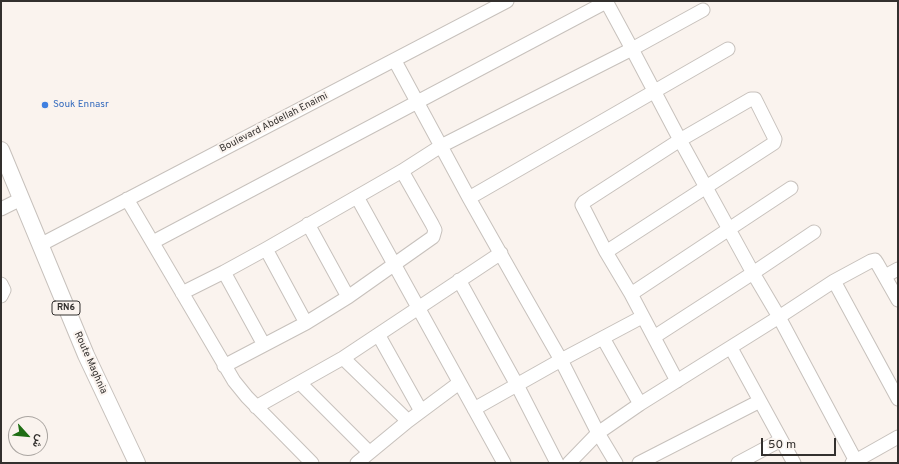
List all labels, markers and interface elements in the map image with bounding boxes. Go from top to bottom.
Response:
street label: Boulevard Abdellah Enaimi [218,90,330,156]
place label: Souk Ennasr [53,99,109,111]
marker: Souk Ennasr [40,100,50,110]
road number: RN6 [52,301,80,315]
street label: Route Maghnia [71,330,109,396]
north arrow [8,416,48,456]
scale bar [763,430,838,456]
text: ش [29,432,47,450]
text: 50 m [768,437,796,453]

